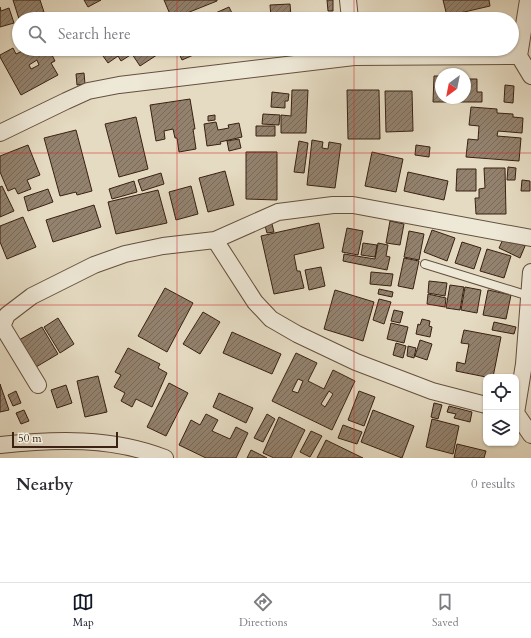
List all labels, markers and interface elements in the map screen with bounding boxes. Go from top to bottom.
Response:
search box [12,12,519,56]
icon: search [26,23,48,45]
text: Search here [58,24,131,44]
north arrow [435,68,471,104]
map controls [483,374,519,446]
button: locate [483,374,519,410]
button: layers [483,410,519,446]
scale bar [12,430,118,449]
text: 50 m [18,431,42,446]
text: Nearby [16,473,73,496]
text: 0 results [471,475,515,493]
tab: Map [72,591,94,630]
tab: Directions [239,591,287,630]
tab: Saved [432,591,459,630]

